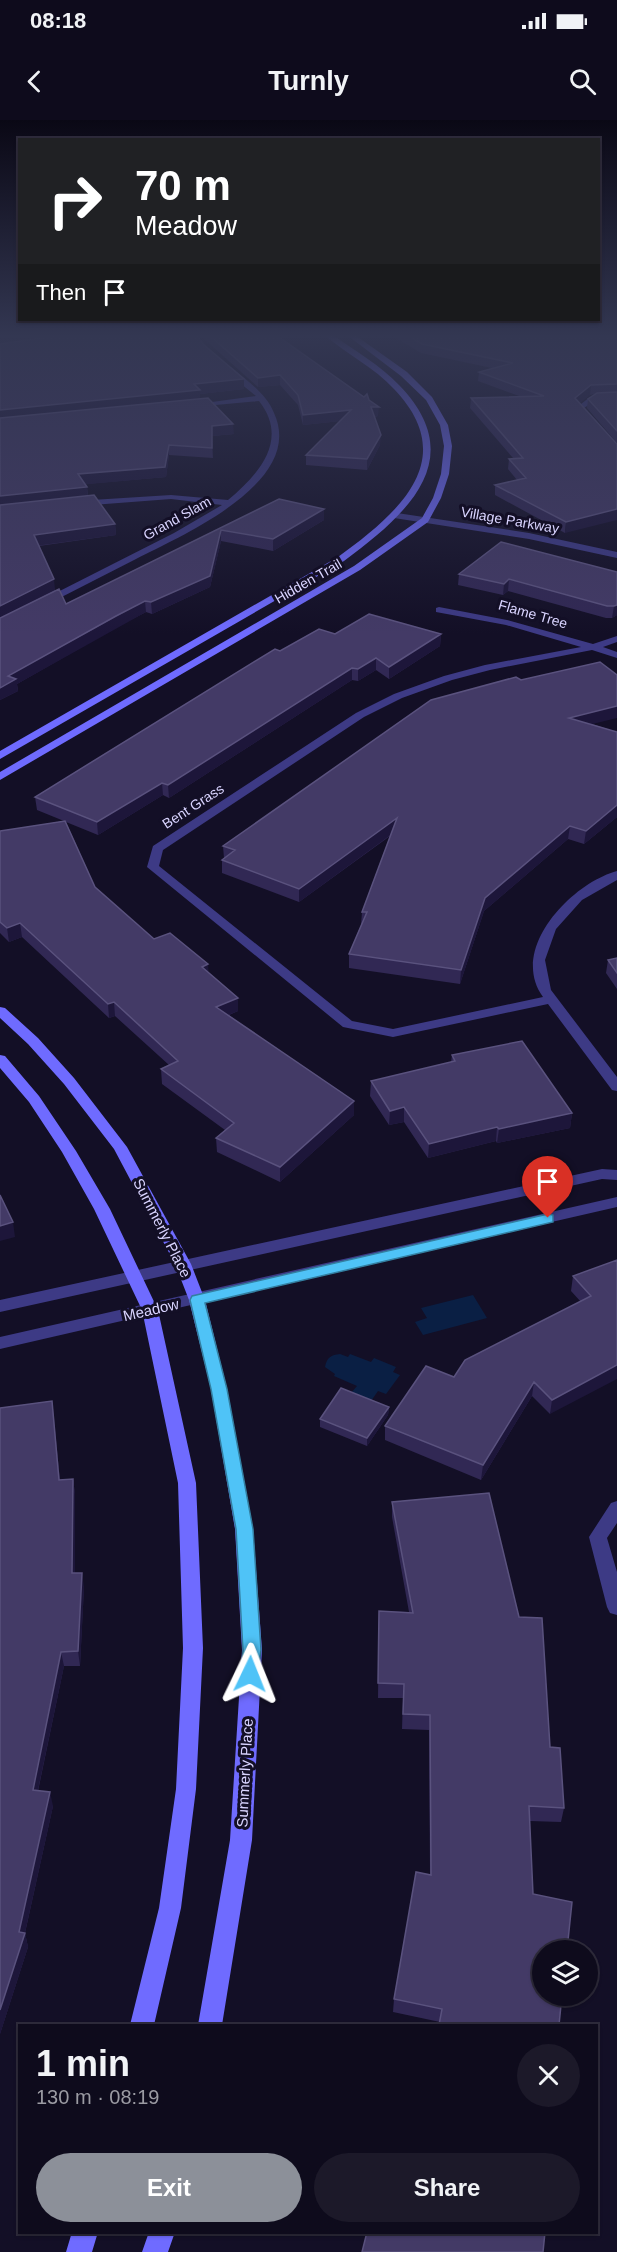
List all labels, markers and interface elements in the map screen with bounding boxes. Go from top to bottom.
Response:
text: 08:18 [30,8,86,33]
icon: back [18,65,51,98]
icon: search [566,65,599,98]
text: Turnly [268,66,349,96]
icon: right [36,162,114,240]
text: 70 m [135,162,231,209]
text: Meadow [135,211,237,241]
icon: arrive [98,276,131,309]
text: Then [36,280,86,305]
street label: Grand Slam [140,493,214,543]
street label: Village Parkway [460,503,560,537]
street label: Hidden Trail [272,555,344,607]
street label: Flame Tree [497,597,569,632]
street label: Bent Grass [159,780,227,832]
pin [522,1156,573,1218]
icon: arrive [531,1165,564,1198]
street label: Summerly Place [130,1175,195,1280]
street label: Meadow [121,1295,181,1324]
position arrow [218,1642,282,1706]
street label: Summerly Place [233,1718,256,1828]
map controls [532,1940,598,2006]
button: layers [532,1940,598,2006]
text: 1 min [36,2043,130,2084]
button: close [517,2044,580,2107]
text: 130 m · 08:19 [36,2086,159,2108]
button: Exit [36,2153,302,2222]
button: Share [314,2153,580,2222]

